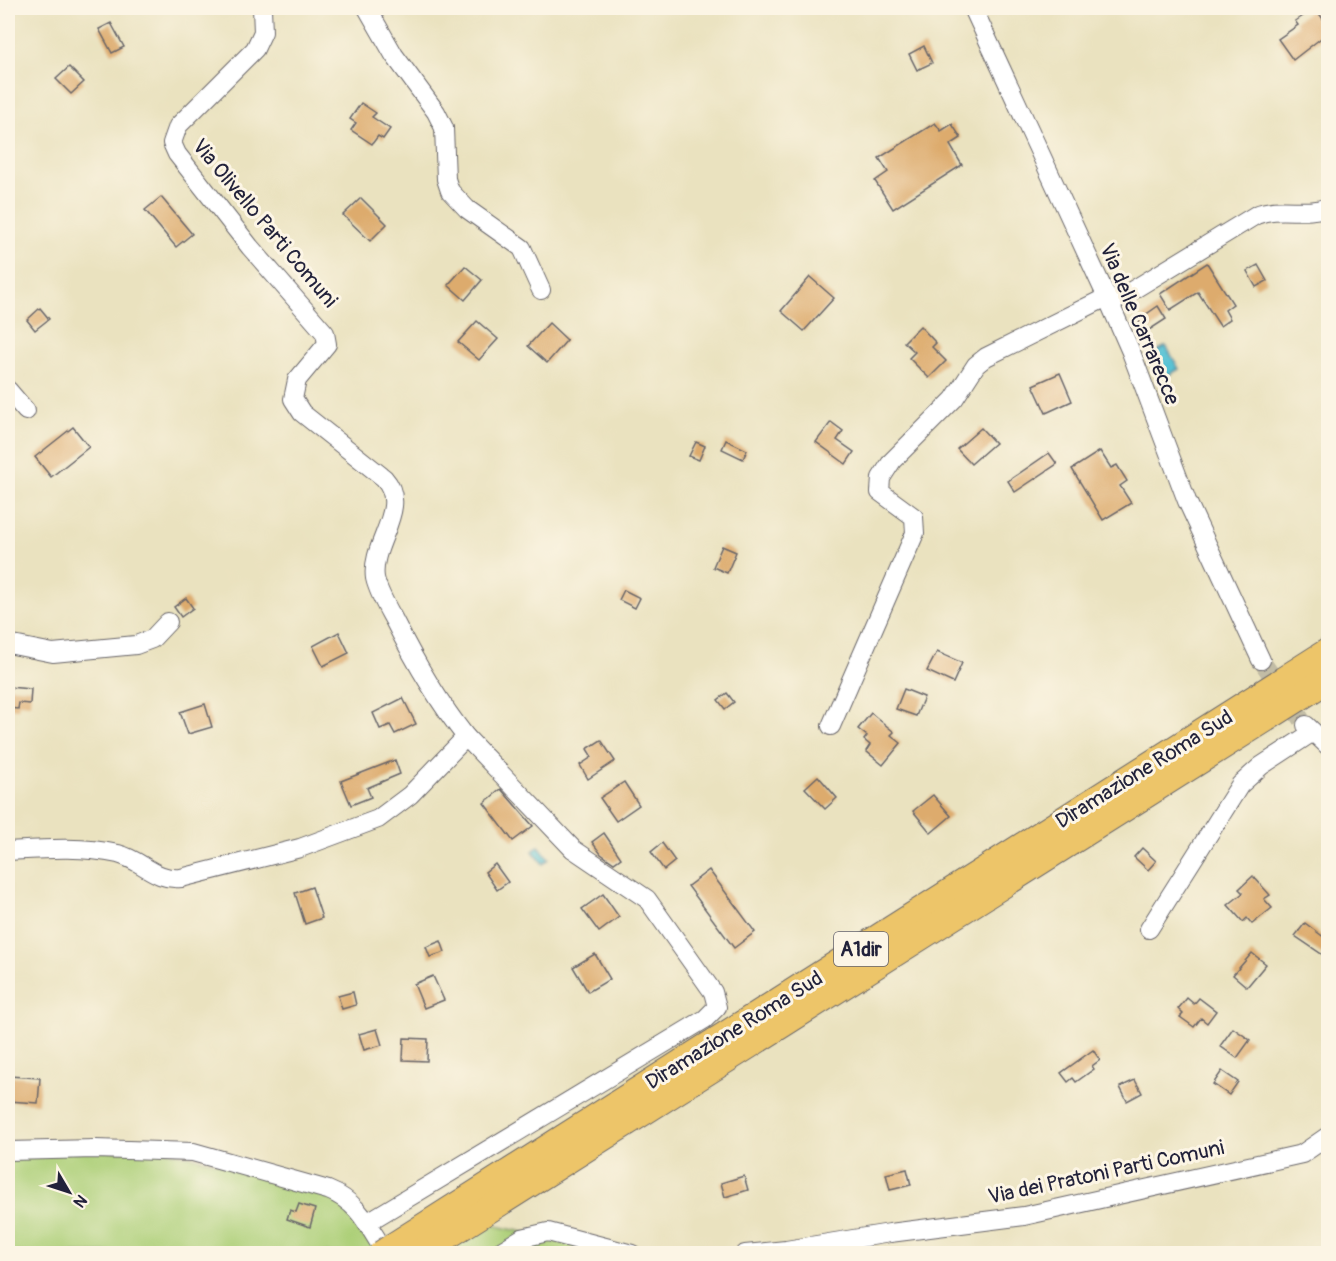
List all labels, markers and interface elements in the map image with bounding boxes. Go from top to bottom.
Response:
street label: Via Olivello Parti Comuni [186,133,343,313]
street label: Via delle Carrarecce [1093,239,1186,410]
street label: Diramazione Roma Sud [1051,704,1238,835]
road number: A1dir [834,932,888,966]
street label: Diramazione Roma Sud [641,965,828,1096]
street label: Via dei Pratoni Parti Comuni [986,1134,1227,1211]
north arrow [39,1162,99,1222]
text: N [69,1190,91,1211]

